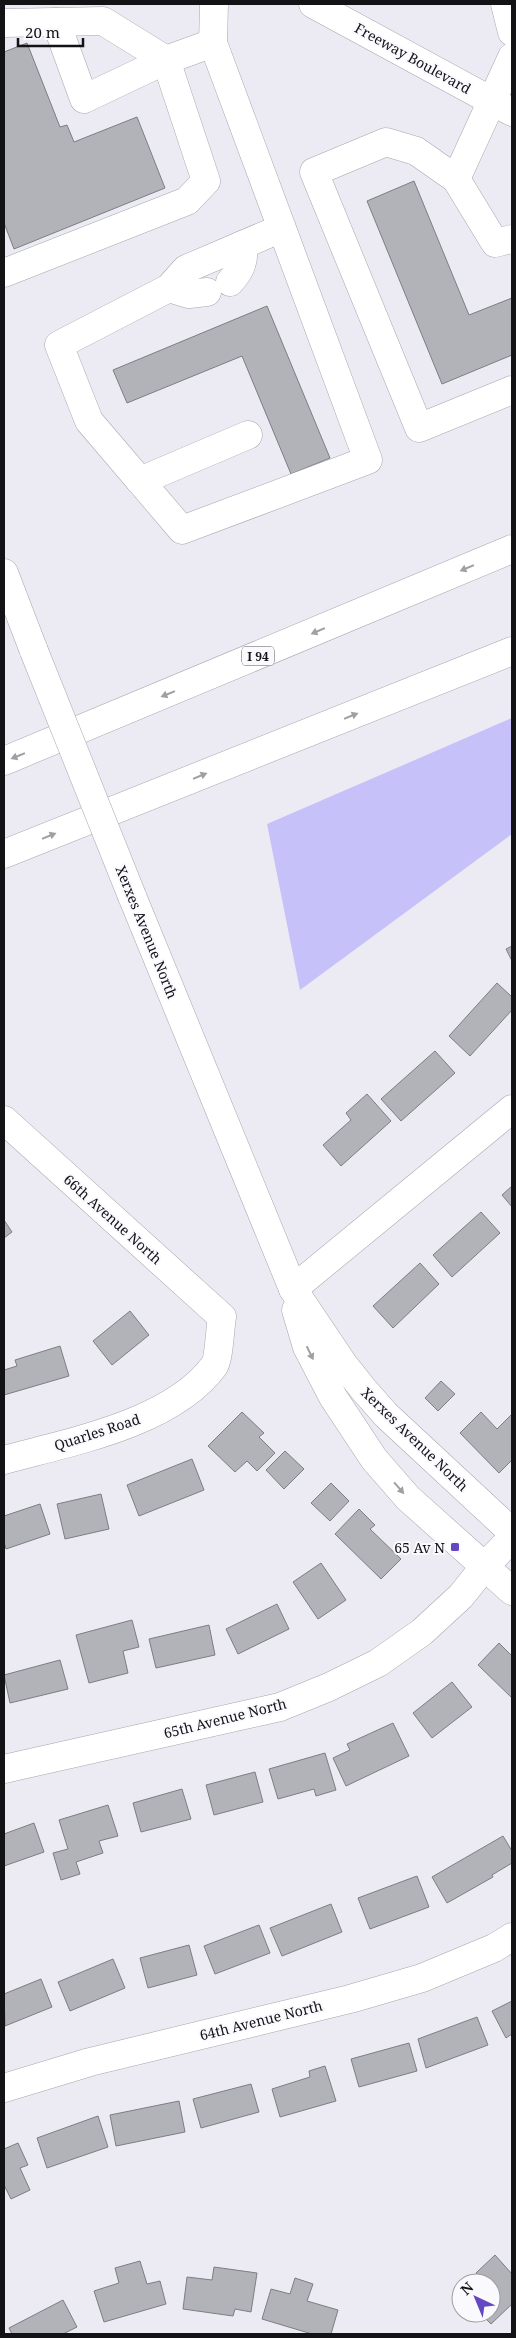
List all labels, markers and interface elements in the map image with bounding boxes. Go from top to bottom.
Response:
scale bar [18,15,82,47]
street label: Freeway Boulevard [351,18,475,98]
text: 20 m [25,22,60,42]
one-way arrow [460,564,474,572]
one-way arrow [311,628,325,636]
road number: I 94 [242,646,274,666]
one-way arrow [161,690,175,698]
one-way arrow [344,711,358,719]
one-way arrow [10,752,25,760]
one-way arrow [193,771,207,779]
one-way arrow [42,832,57,840]
street label: Xerxes Avenue North [112,863,182,1001]
street label: 66th Avenue North [60,1170,166,1268]
one-way arrow [306,1345,315,1360]
street label: Xerxes Avenue North [357,1383,473,1495]
street label: Quarles Road [52,1409,143,1455]
one-way arrow [393,1481,405,1493]
place label: 65 Av N [394,1538,445,1557]
marker: 65 Av N [449,1541,461,1553]
street label: 65th Avenue North [162,1694,289,1742]
street label: 64th Avenue North [198,1996,325,2044]
north arrow [451,2273,501,2323]
text: N [456,2278,477,2299]

